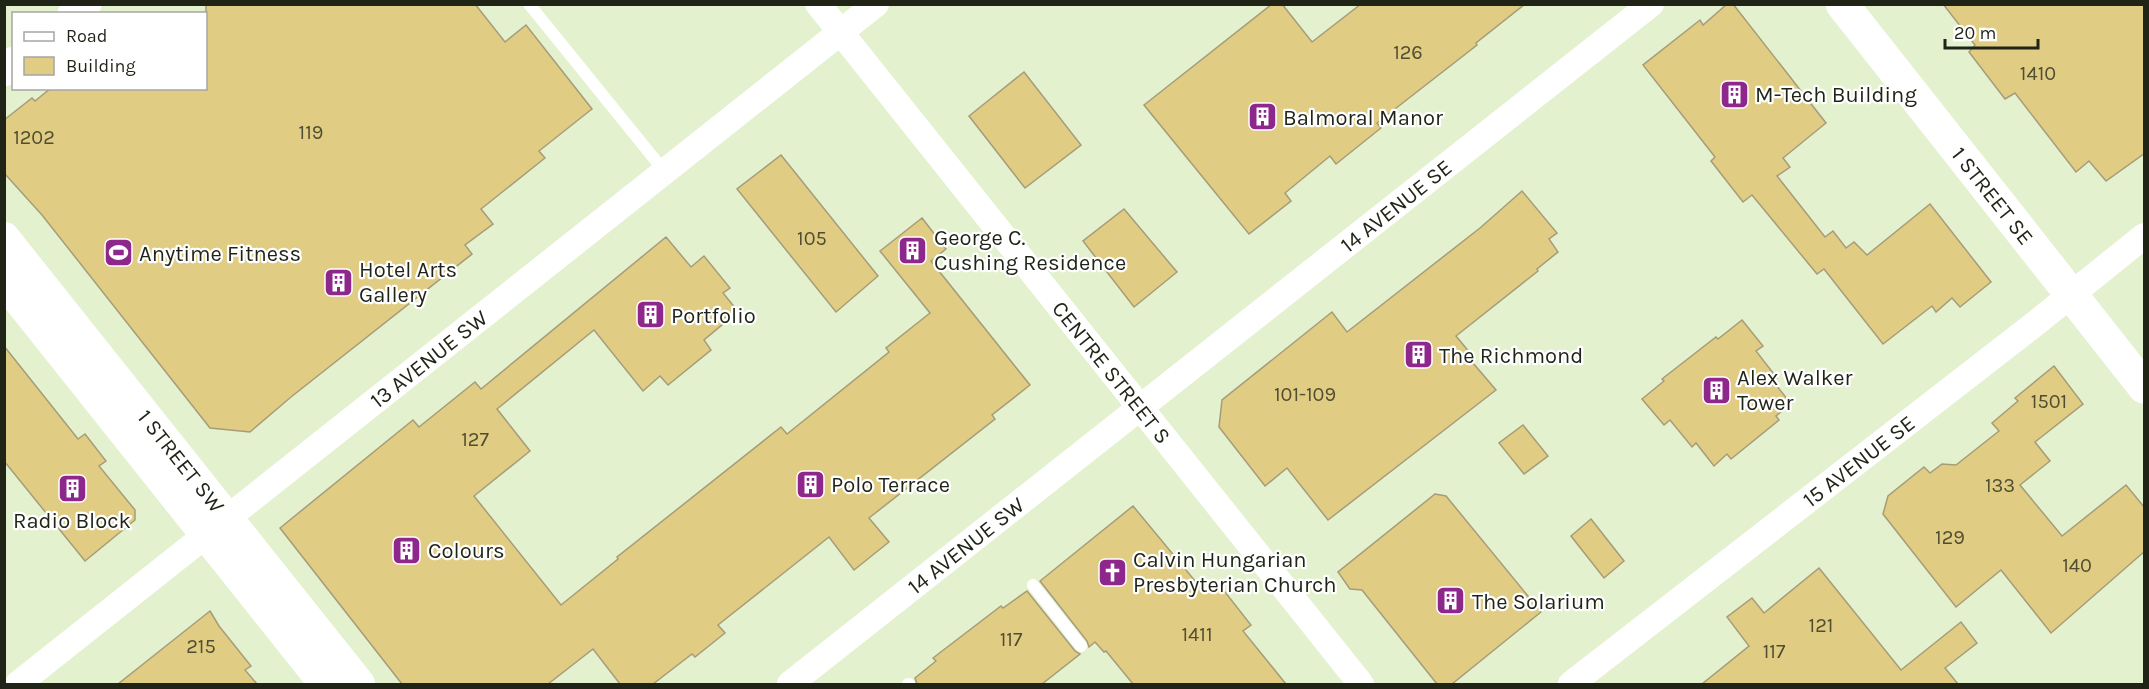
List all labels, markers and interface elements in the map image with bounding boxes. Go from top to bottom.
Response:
legend [12,12,207,90]
scale bar [1945,12,2038,50]
text: 20 m [1954,22,1996,44]
text: Road [66,25,107,47]
house number: 126 [1393,41,1423,64]
text: Building [66,55,136,77]
house number: 1410 [2020,62,2056,85]
building icon: M-Tech Building [1718,78,1750,110]
place label: M-Tech Building [1755,82,1917,108]
building icon: Balmoral Manor [1246,101,1278,133]
place label: Balmoral Manor [1283,105,1443,131]
house number: 119 [299,121,323,144]
house number: 1202 [13,126,55,149]
street label: 1 STREET SE [1946,142,2039,250]
street label: 14 AVENUE SE [1336,154,1457,258]
place label: George C. Cushing Residence [934,225,1126,276]
house number: 105 [797,227,827,250]
building icon: George C. Cushing Residence [897,234,929,266]
sports icon: Anytime Fitness [102,237,134,269]
place label: Anytime Fitness [139,241,301,267]
place label: Hotel Arts Gallery [359,257,457,308]
building icon: Hotel Arts Gallery [322,266,354,298]
street label: CENTRE STREET S [1046,296,1176,449]
building icon: Portfolio [634,299,666,331]
place label: Portfolio [671,303,756,329]
street label: 13 AVENUE SW [365,305,493,414]
building icon: The Richmond [1402,339,1434,371]
place label: The Richmond [1439,343,1583,369]
place label: Alex Walker Tower [1737,365,1853,416]
building icon: Alex Walker Tower [1700,374,1732,406]
house number: 101-109 [1274,383,1336,406]
house number: 1501 [2031,390,2067,413]
street label: 1 STREET SW [132,405,230,519]
street label: 15 AVENUE SE [1798,410,1920,513]
house number: 127 [461,428,489,451]
building icon: Polo Terrace [794,468,826,500]
building icon: Radio Block [56,472,88,504]
place label: Polo Terrace [831,472,950,498]
house number: 133 [1985,474,2015,497]
street label: 14 AVENUE SW [903,492,1030,600]
place label: Radio Block [13,508,131,534]
house number: 129 [1935,526,1965,549]
building icon: Colours [391,534,423,566]
place label: Colours [428,538,505,564]
place label: Calvin Hungarian Presbyterian Church [1133,547,1337,598]
house number: 140 [2062,554,2092,577]
church icon: Calvin Hungarian Presbyterian Church [1096,556,1128,588]
building icon: The Solarium [1435,585,1467,617]
place label: The Solarium [1472,589,1605,615]
house number: 121 [1809,614,1833,637]
house number: 1411 [1182,623,1213,646]
house number: 117 [1000,628,1023,651]
house number: 215 [186,635,216,658]
house number: 117 [1763,640,1786,663]

